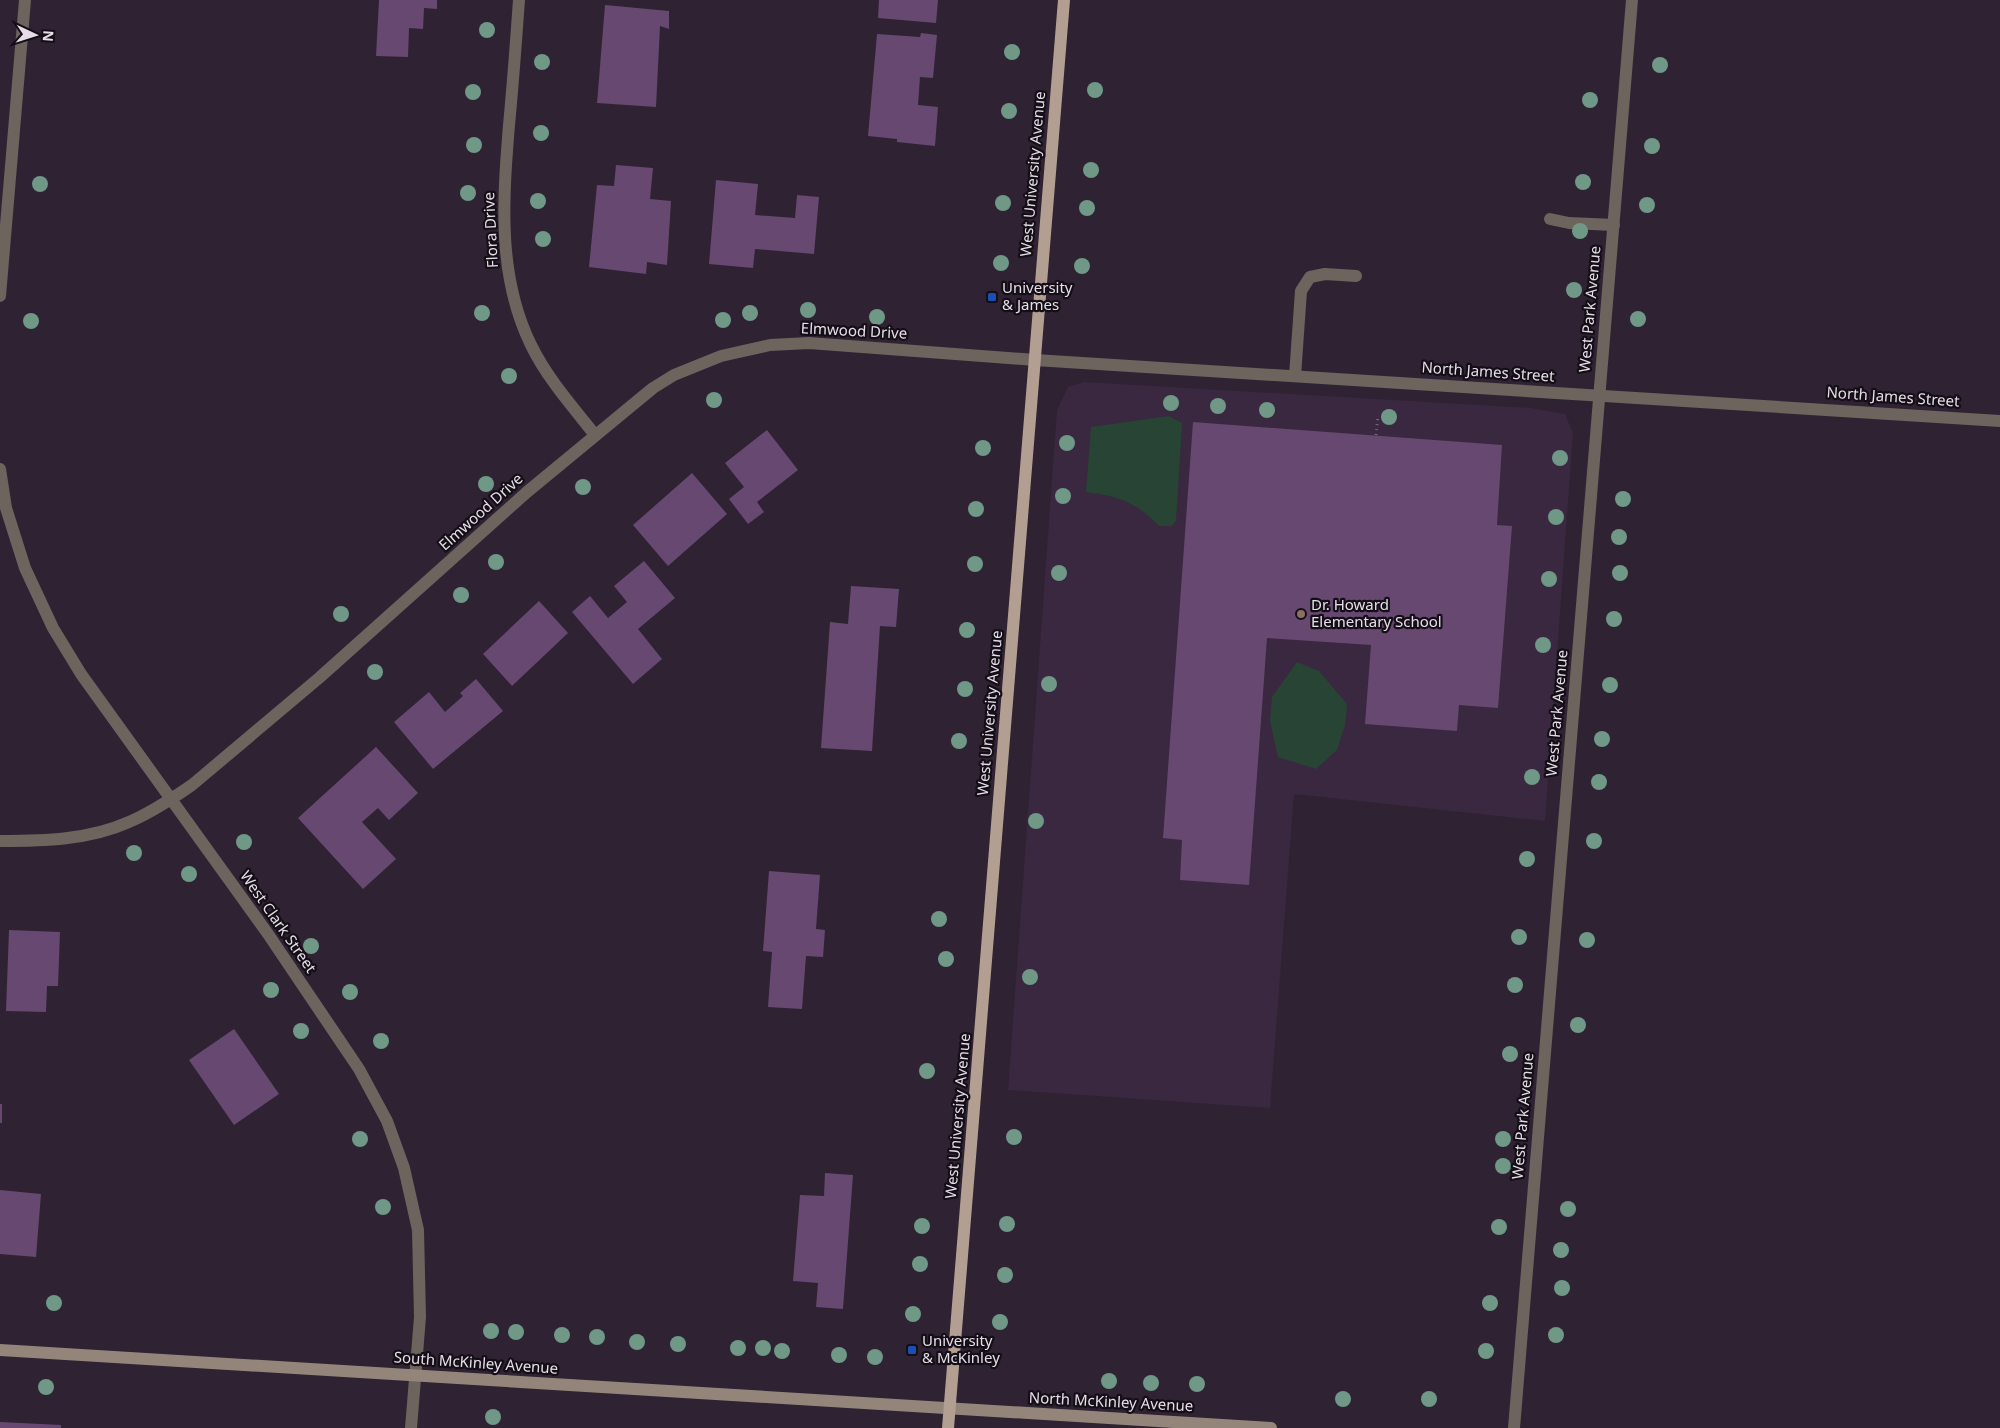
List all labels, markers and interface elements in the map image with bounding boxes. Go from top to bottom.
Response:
north arrow [10,10,60,60]
text: N [39,30,58,42]
street label: West University Avenue [1015,91,1049,257]
street label: Flora Drive [478,192,502,269]
street label: West Park Avenue [1574,245,1604,373]
place label: University & James [1002,277,1073,314]
marker: University & James [986,291,998,303]
street label: Elmwood Drive [800,317,908,343]
street label: North James Street [1421,356,1556,386]
street label: North James Street [1826,381,1961,411]
street label: Elmwood Drive [434,468,527,554]
place label: Dr. Howard Elementary School [1311,594,1442,631]
marker: Dr. Howard Elementary School [1295,608,1307,620]
street label: West University Avenue [972,630,1006,796]
street label: West Park Avenue [1541,649,1571,777]
street label: West Clark Street [236,866,322,977]
street label: West University Avenue [940,1033,974,1199]
street label: West Park Avenue [1507,1052,1537,1180]
place label: University & McKinley [922,1330,1000,1367]
marker: University & McKinley [906,1344,918,1356]
street label: South McKinley Avenue [393,1346,559,1378]
street label: North McKinley Avenue [1028,1387,1194,1415]

